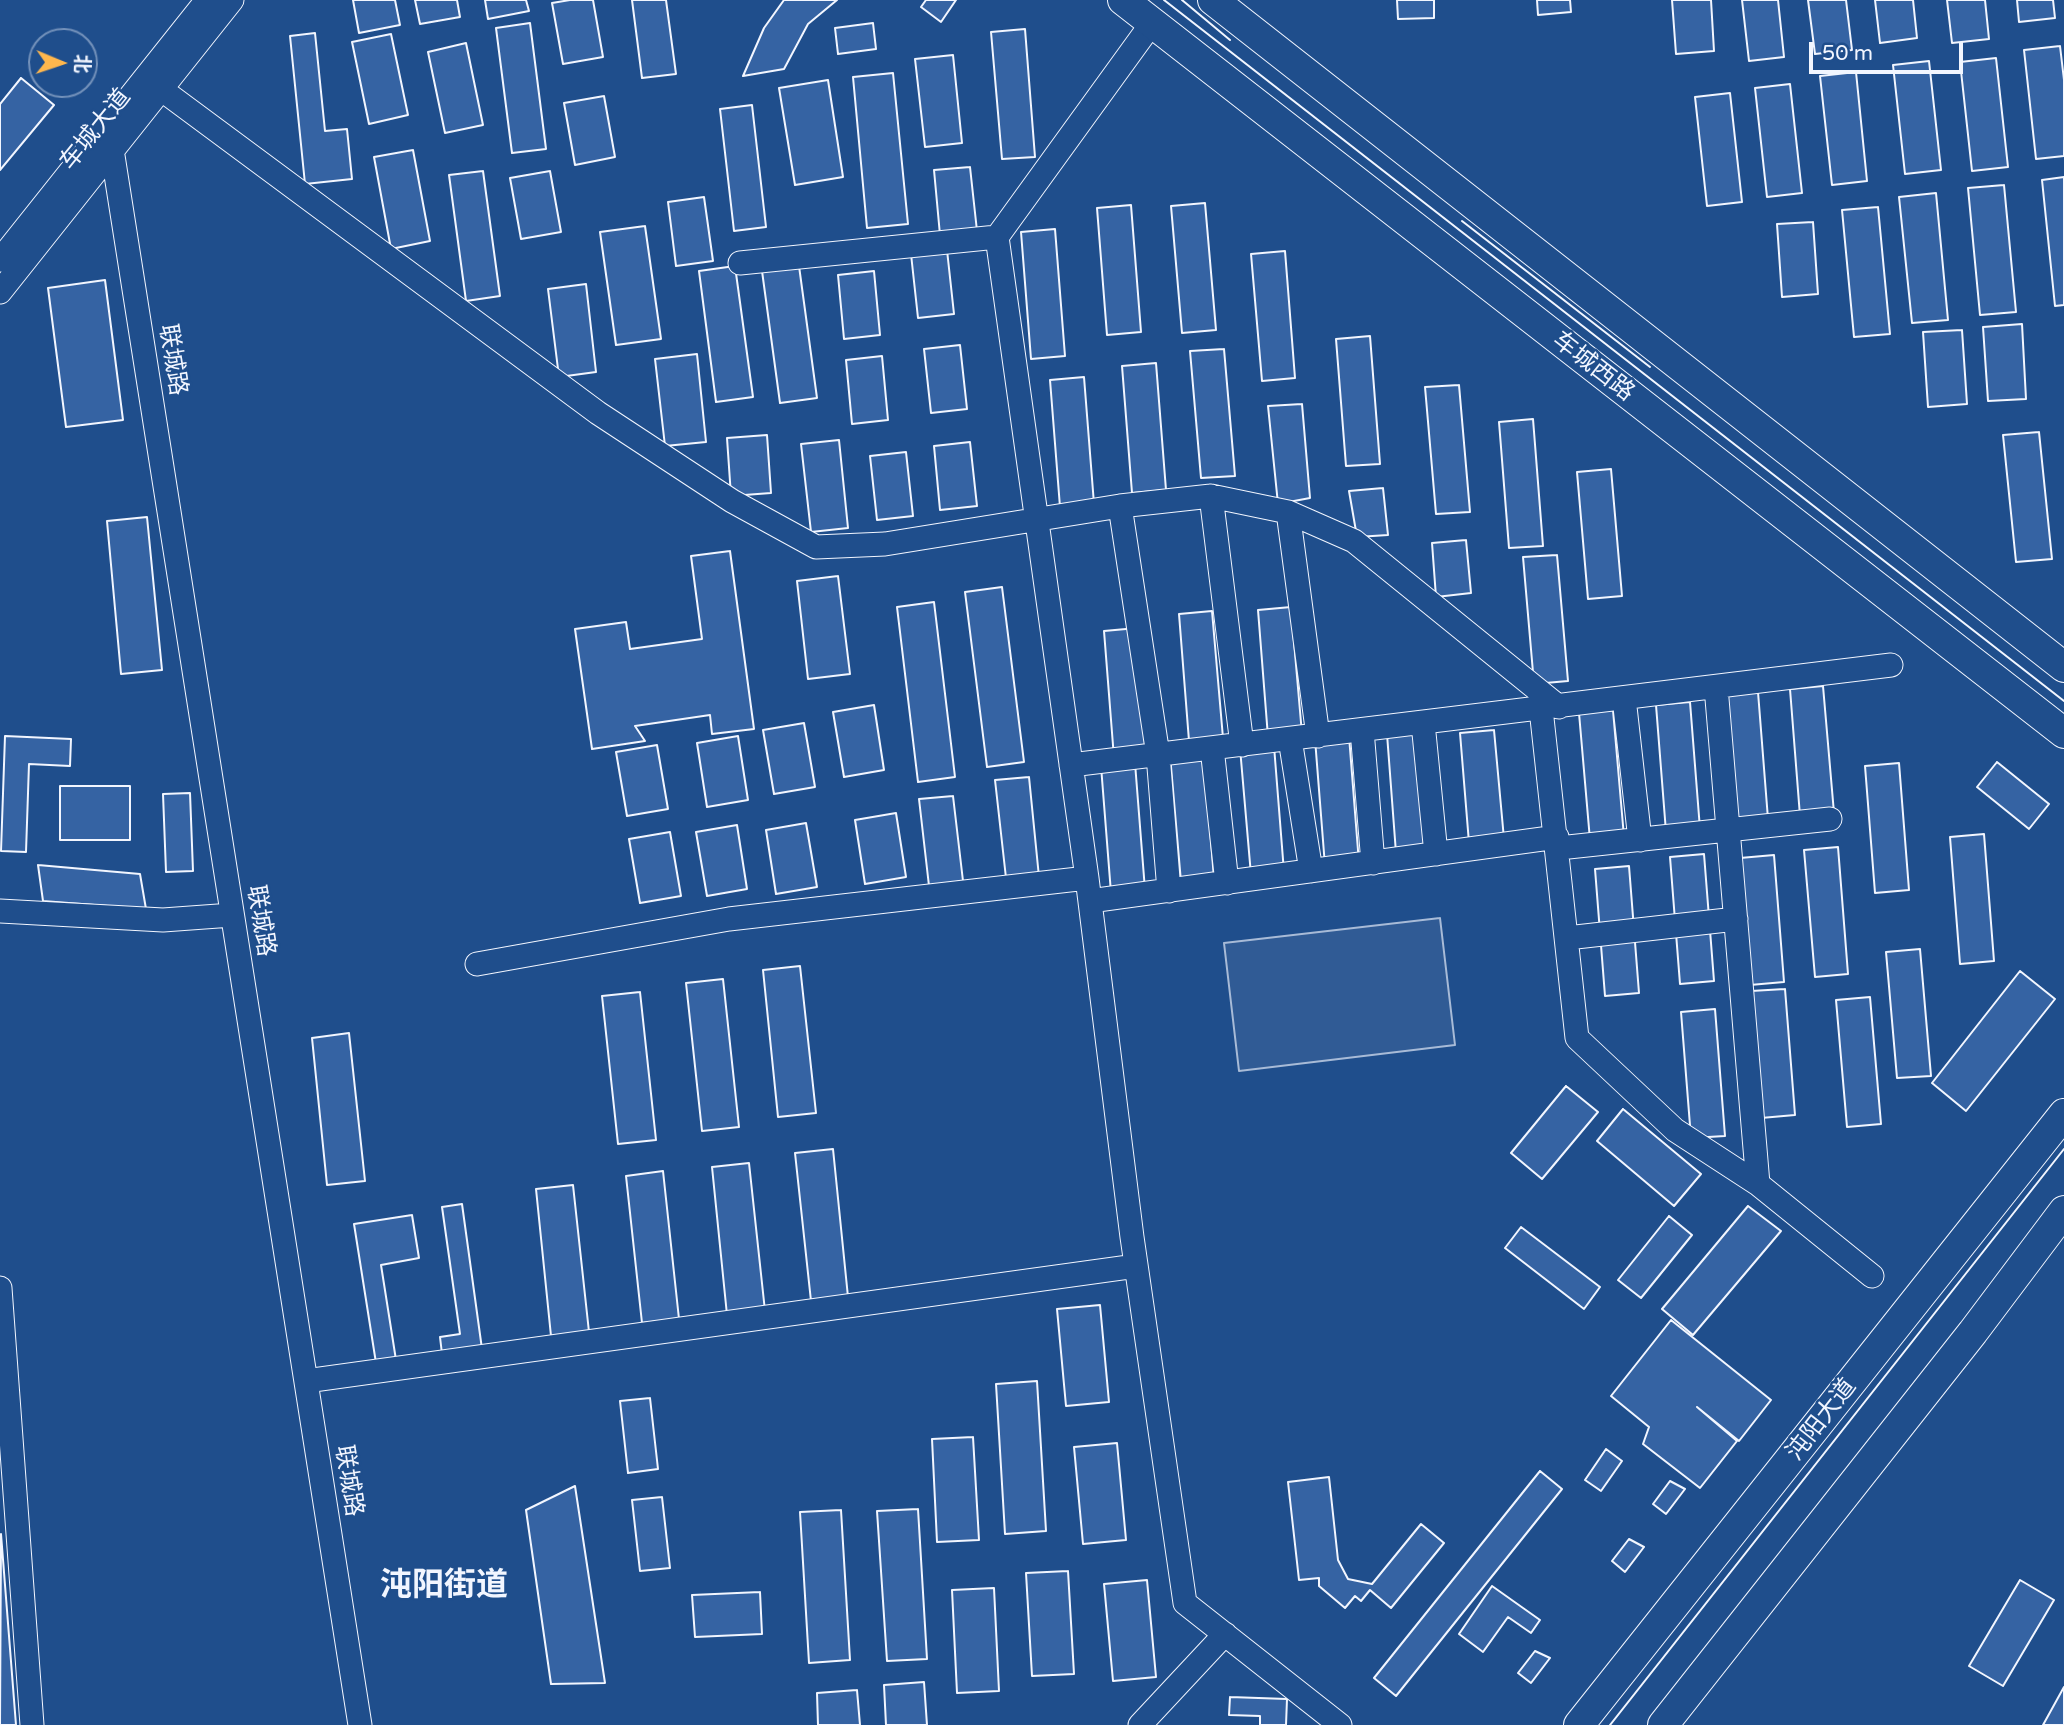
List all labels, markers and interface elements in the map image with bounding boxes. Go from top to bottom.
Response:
north arrow [28,28,98,98]
scale bar [1812,28,1966,72]
text: 50 m [1822,41,1873,66]
text: 北 [71,54,93,74]
street label: 车城大道 [55,84,137,176]
street label: 联城路 [152,322,192,398]
street label: 车城西路 [1546,326,1640,408]
street label: 联城路 [240,883,280,959]
street label: 沌阳大道 [1781,1373,1863,1467]
street label: 联城路 [328,1443,368,1519]
district label: 沌阳街道 [380,1568,508,1606]

